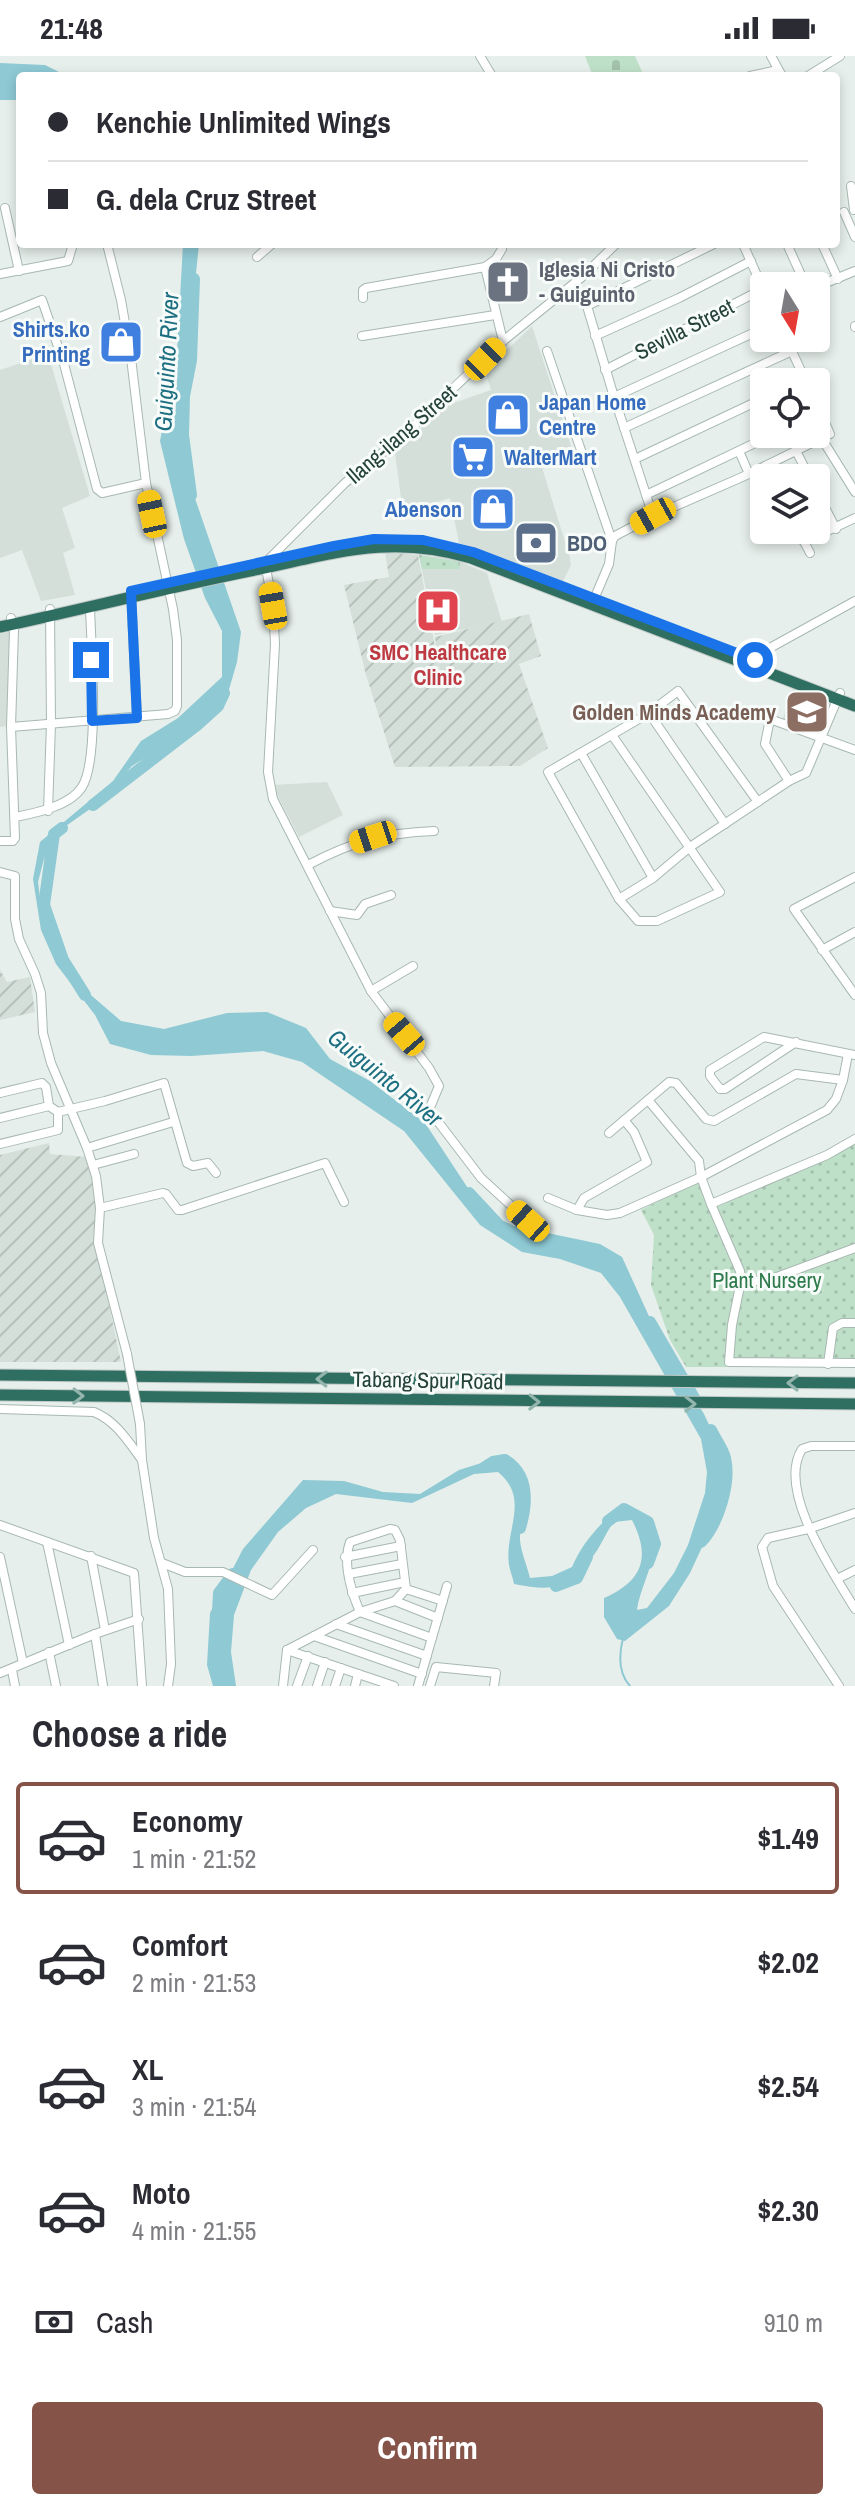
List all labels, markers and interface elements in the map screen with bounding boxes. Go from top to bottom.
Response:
text: 21:48 [40,8,103,48]
text: Kenchie Unlimited Wings [96,102,391,142]
text: G. dela Cruz Street [96,179,316,219]
place label: Iglesia Ni Cristo - Guiguinto [539,254,675,309]
church icon: Iglesia Ni Cristo - Guiguinto [484,258,532,306]
north arrow [750,272,830,352]
map controls [750,272,830,544]
water label: Guiguinto River [146,290,186,432]
street label: Sevilla Street [629,291,739,367]
place label: Shirts.ko Printing [13,314,90,369]
shop icon: Shirts.ko Printing [97,318,145,366]
car [460,333,510,385]
button: locate [750,368,830,448]
street label: Ilang-ilang Street [339,378,463,490]
place label: Japan Home Centre [539,387,646,442]
shop icon: Japan Home Centre [484,391,532,439]
supermarket icon: WalterMart [449,433,497,481]
place label: WalterMart [504,442,597,472]
button: layers [750,464,830,544]
shop icon: Abenson [469,485,517,533]
car [135,488,169,540]
place label: Abenson [385,494,462,524]
car [626,494,680,538]
bank icon: BDO [512,519,560,567]
place label: BDO [567,528,607,558]
car [257,580,289,632]
hospital icon: SMC Healthcare Clinic [414,587,462,635]
place label: SMC Healthcare Clinic [369,637,507,692]
route end [73,642,109,678]
route start [737,642,773,678]
school or university icon: Golden Minds Academy [783,688,831,736]
place label: Golden Minds Academy [572,697,776,727]
car [346,818,400,856]
car [379,1008,429,1060]
water label: Guiguinto River [322,1021,451,1134]
car [502,1196,554,1246]
park label: Plant Nursery [712,1265,822,1295]
street label: Tabang Spur Road [352,1364,504,1396]
one-way arrow [315,1370,328,1388]
one-way arrow [786,1374,799,1392]
one-way arrow [72,1387,85,1405]
one-way arrow [528,1393,541,1410]
one-way arrow [684,1395,697,1413]
text: Choose a ride [32,1710,227,1758]
text: Economy [132,1801,243,1841]
icon: car [36,1802,108,1874]
text: $1.49 [757,1818,819,1858]
text: 1 min · 21:52 [132,1841,256,1876]
text: Comfort [132,1925,228,1965]
icon: car [36,1926,108,1998]
text: $2.02 [757,1942,819,1982]
text: 2 min · 21:53 [132,1965,256,2000]
text: XL [132,2049,163,2089]
icon: car [36,2050,108,2122]
text: $2.54 [757,2066,819,2106]
text: 3 min · 21:54 [132,2089,256,2124]
text: Moto [132,2173,191,2213]
icon: car [36,2174,108,2246]
text: $2.30 [757,2190,819,2230]
text: 4 min · 21:55 [132,2213,256,2248]
icon: cash [32,2300,76,2344]
text: Cash [96,2302,153,2342]
text: 910 m [764,2305,823,2340]
button: Confirm [32,2402,823,2494]

